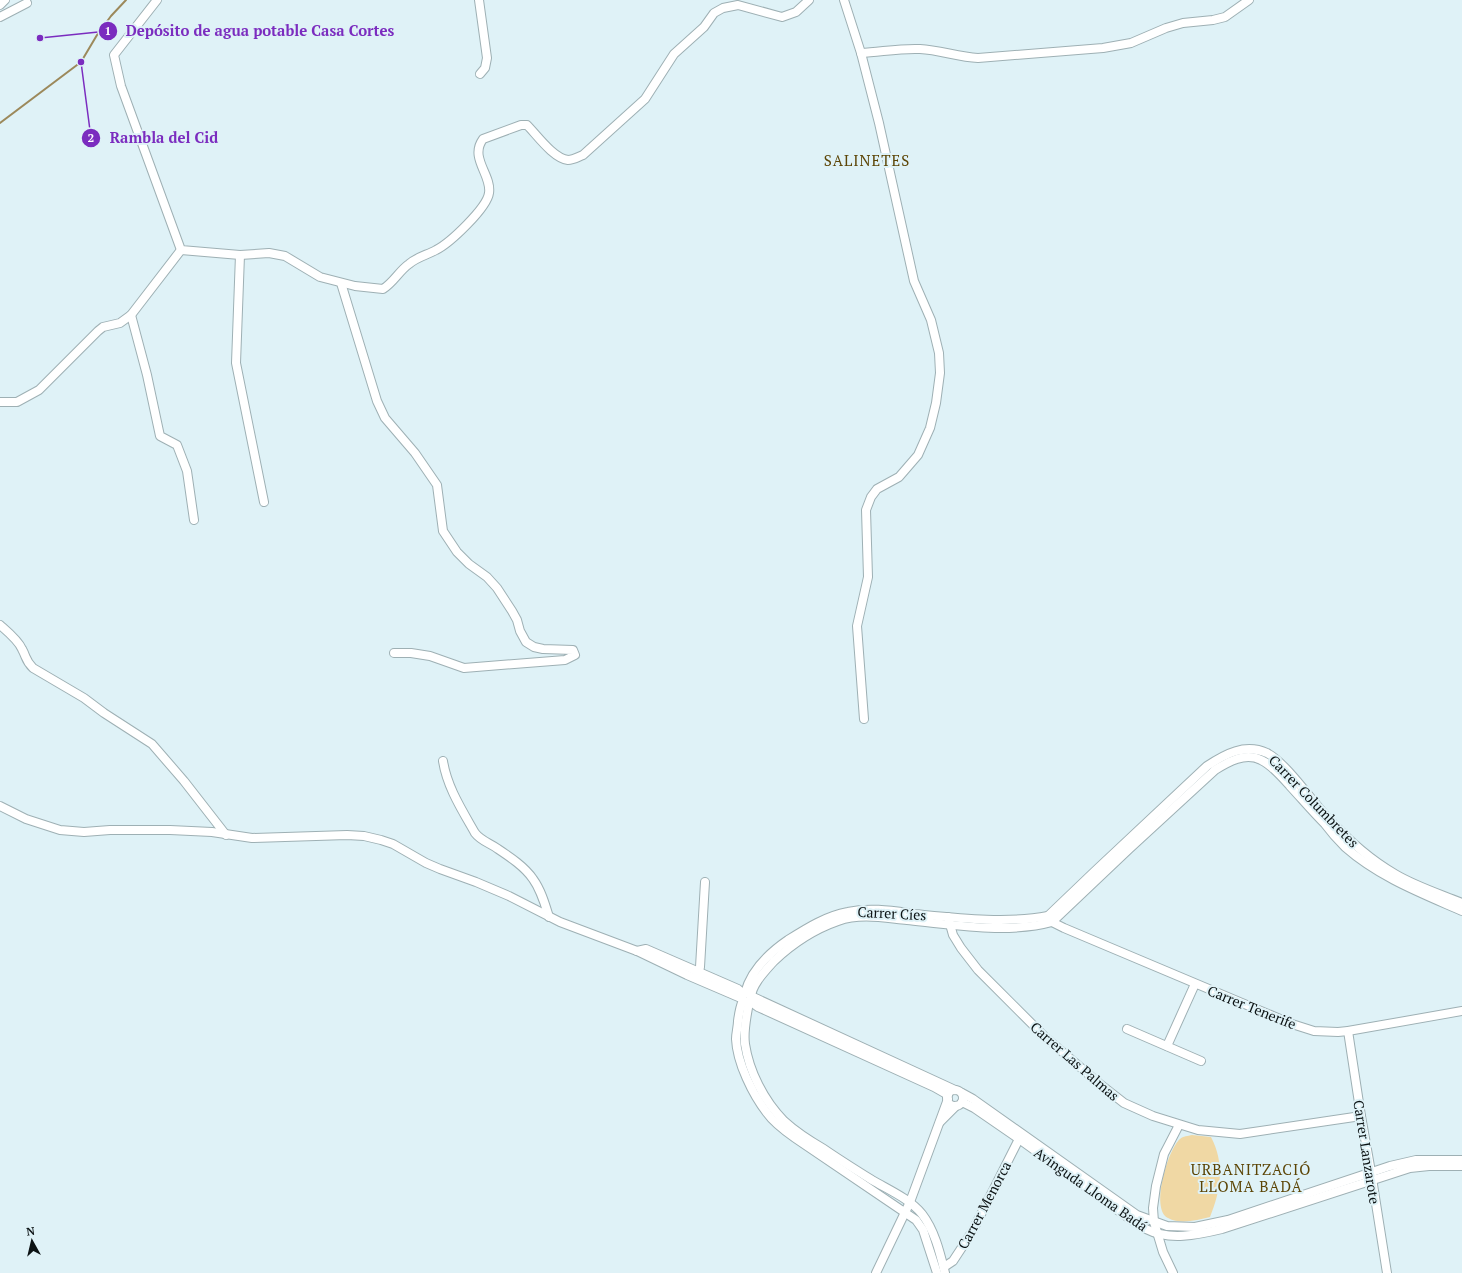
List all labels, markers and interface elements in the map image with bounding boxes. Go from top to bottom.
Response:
callout: Depósito de agua potable Casa Cortes [98,17,403,44]
text: Depósito de agua potable Casa Cortes [126,20,395,40]
text: 1 [105,23,111,38]
callout: Rambla del Cid [81,124,226,151]
text: Rambla del Cid [110,127,218,147]
text: 2 [88,130,95,145]
district label: SALINETES [824,150,910,170]
street label: Carrer Columbretes [1265,751,1363,851]
street label: Carrer Cíes [857,902,927,924]
street label: Carrer Tenerife [1205,981,1299,1033]
street label: Carrer Las Palmas [1027,1017,1123,1105]
street label: Carrer Lanzarote [1349,1099,1385,1205]
street label: Avinguda Lloma Badá [1030,1143,1152,1235]
street label: Carrer Menorca [953,1158,1015,1252]
district label: URBANITZACIÓ LLOMA BADÁ [1191,1159,1311,1196]
north arrow [12,1221,52,1261]
text: N [26,1223,36,1239]

